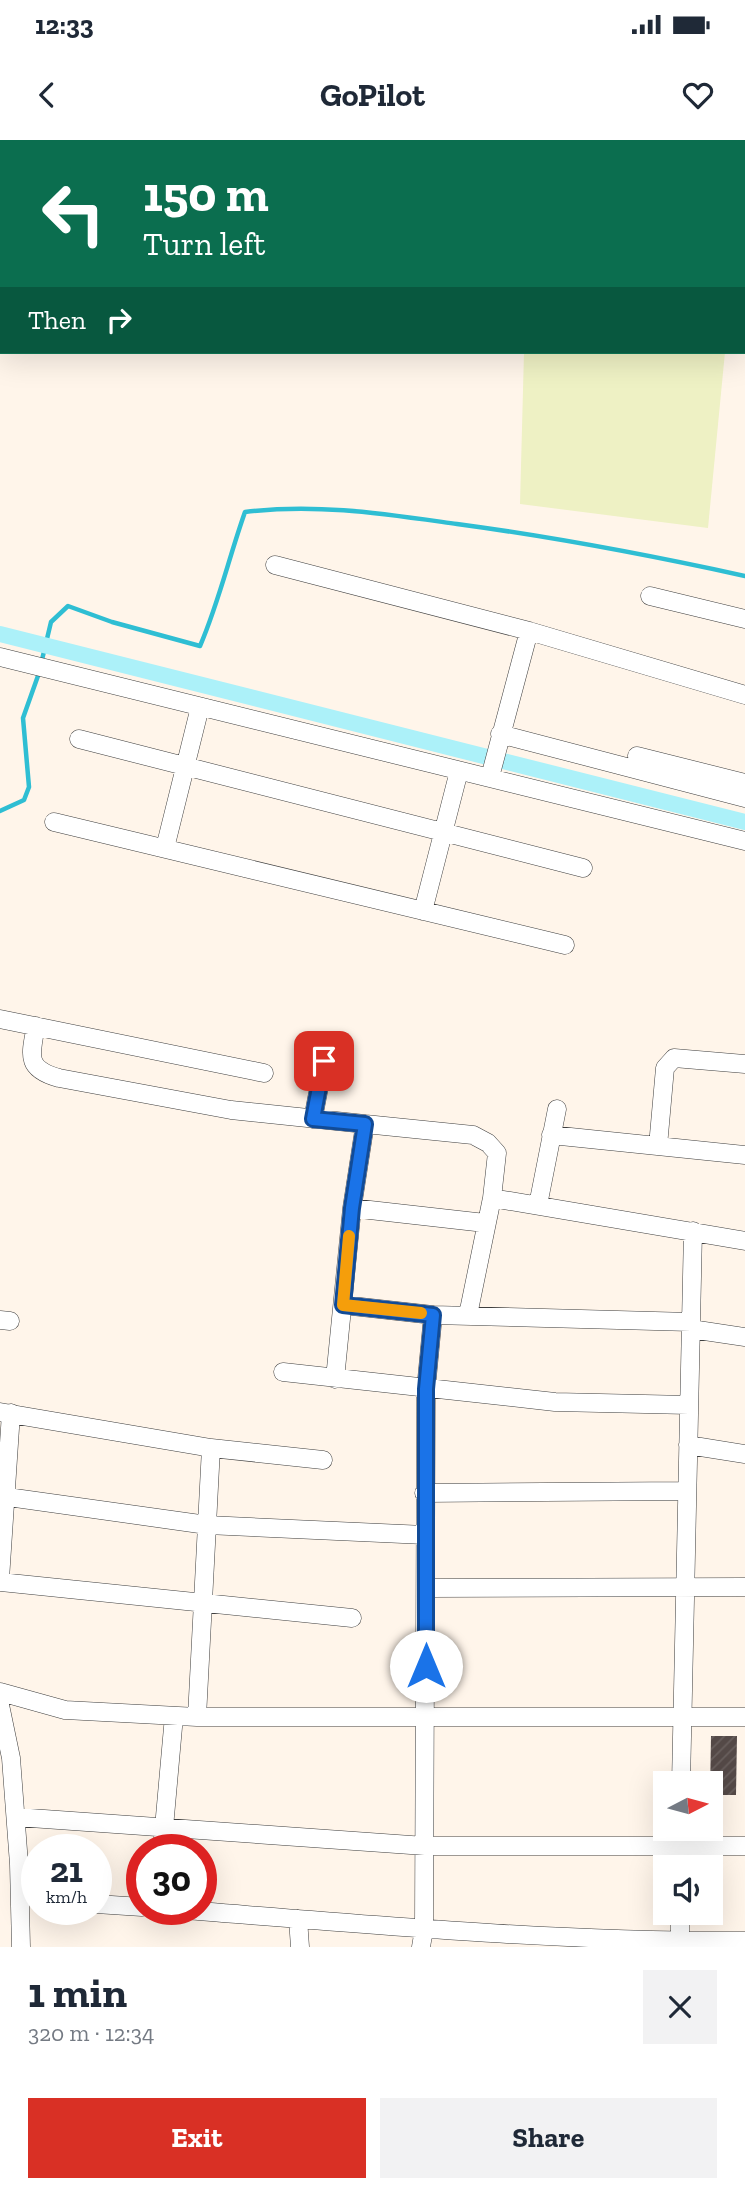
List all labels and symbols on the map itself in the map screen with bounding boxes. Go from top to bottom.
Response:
pin [294,1031,354,1091]
position arrow [389,1629,463,1703]
north arrow [653,1771,723,1841]
speed limit sign: 30 [126,1834,217,1925]

